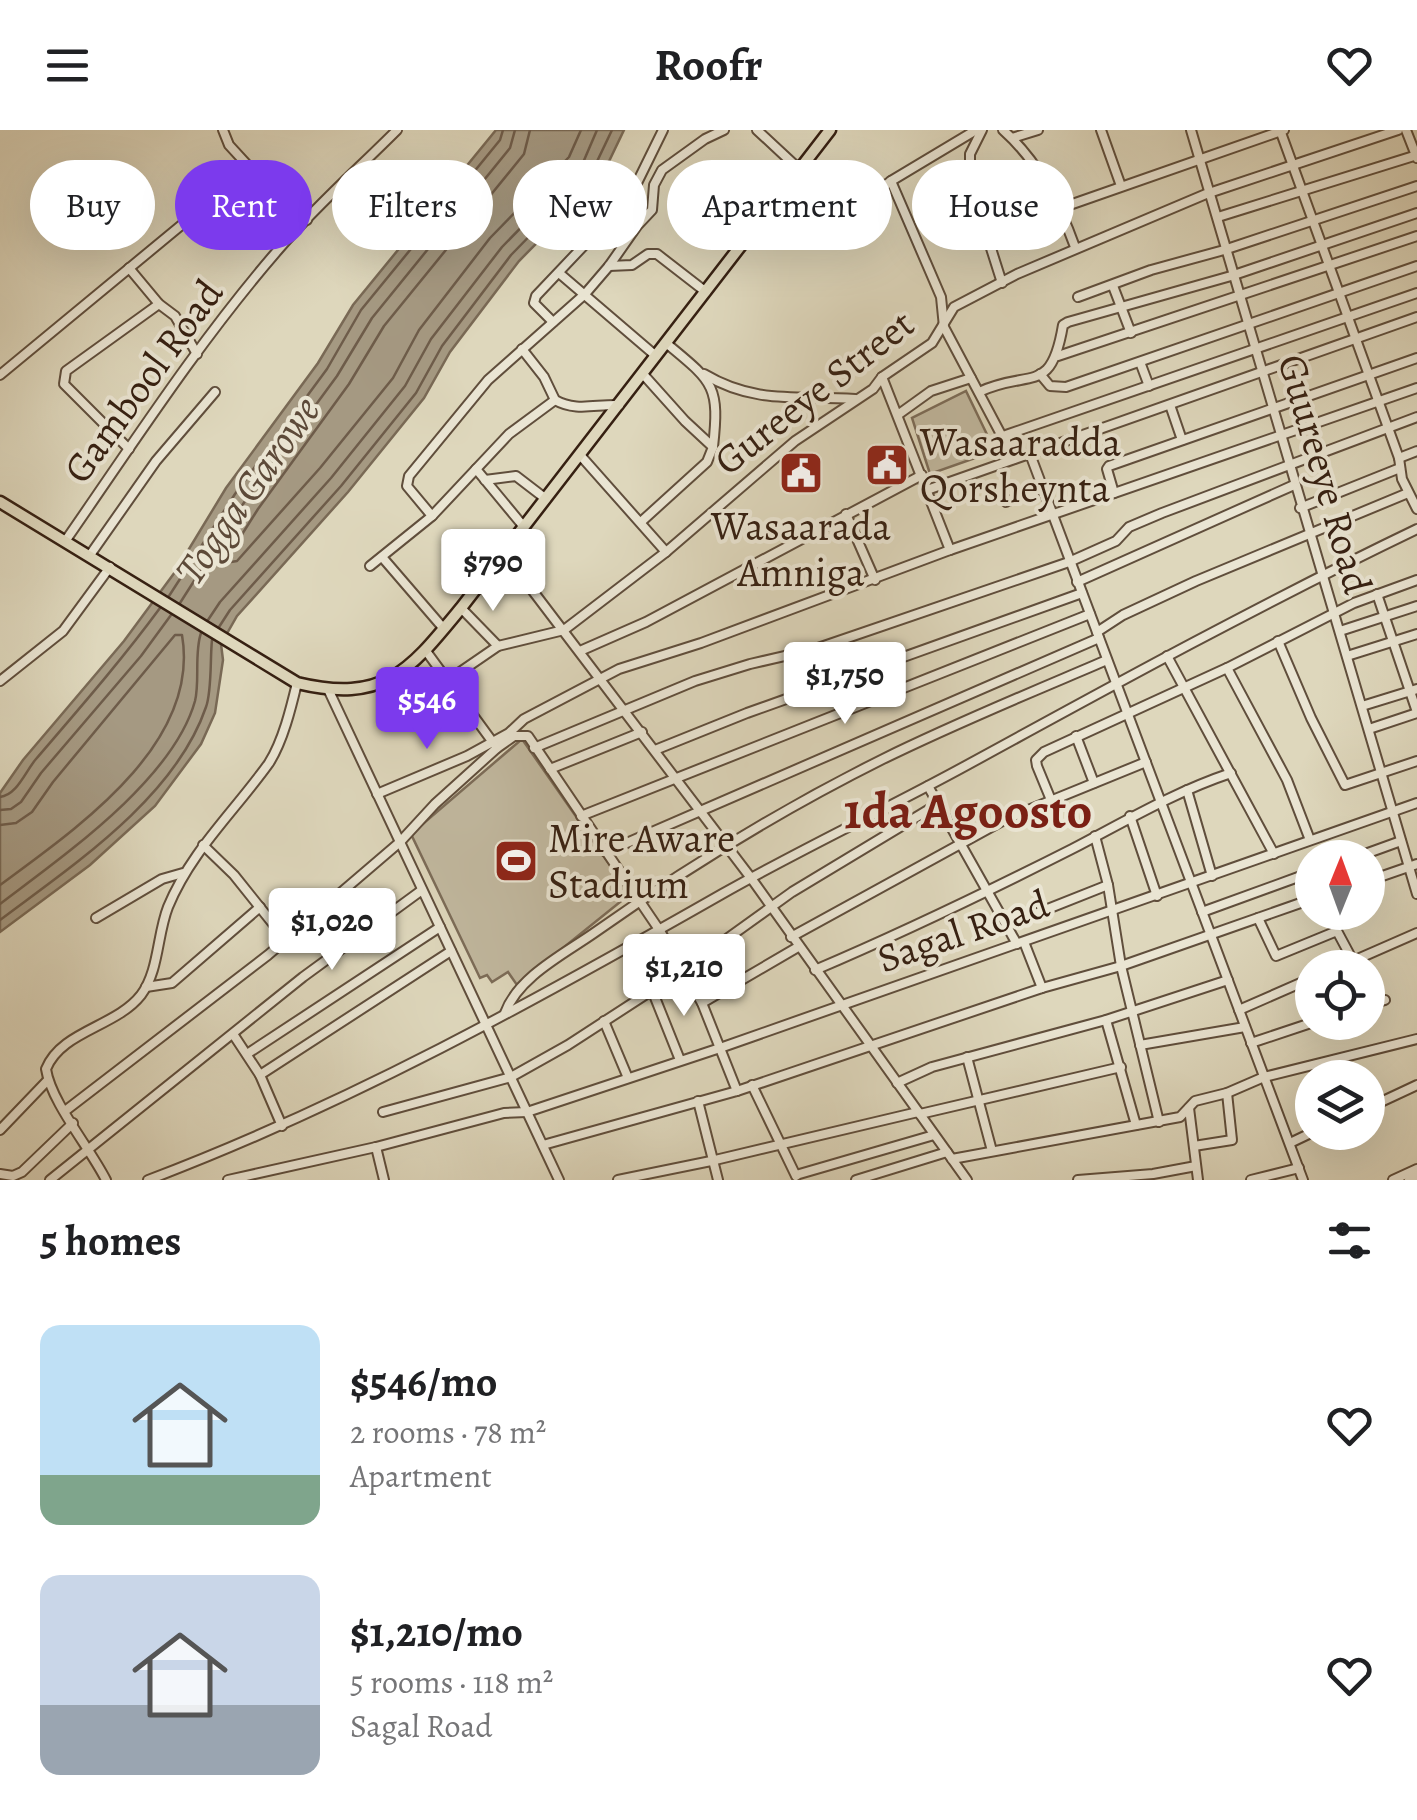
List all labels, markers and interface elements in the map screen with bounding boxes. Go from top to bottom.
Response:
text: Roofr [655,34,762,96]
icon: menu [40,38,95,93]
icon: heart [1322,38,1377,93]
chip: Buy [30,160,155,250]
chip: Rent [175,160,312,250]
chip: Filters [332,160,493,250]
chip: New [513,160,647,250]
chip: Apartment [667,160,892,250]
chip: House [912,160,1074,250]
street label: Gambool Road [50,268,236,494]
street label: Gureeye Street [703,297,925,487]
street label: Guureeye Road [1265,348,1386,600]
water label: Togga Garowe [161,385,333,595]
place label: Wasaaradda Qorsheynta [919,415,1122,516]
public building icon: Wasaaradda Qorsheynta [864,442,910,488]
public building icon: Wasaarada Amniga [778,450,824,496]
place label: Wasaarada Amniga [710,499,891,600]
pin: $790 [434,529,552,614]
text: $790 [463,539,523,583]
pin: $1,750 [764,642,926,727]
text: $1,750 [806,652,884,696]
pin: $546 [368,667,486,752]
text: $546 [398,677,456,721]
district label: 1da Agoosto [844,777,1092,845]
place label: Mire Aware Stadium [548,811,735,912]
sports icon: Mire Aware Stadium [493,838,539,884]
north arrow [1295,840,1385,930]
map controls [1295,840,1385,1150]
street label: Sagal Road [870,876,1057,986]
pin: $1,020 [251,888,413,973]
text: $1,020 [291,898,373,942]
pin: $1,210 [603,934,765,1019]
text: $1,210 [645,944,723,988]
button: locate [1295,950,1385,1040]
button: layers [1295,1060,1385,1150]
text: 5 homes [40,1212,181,1269]
icon: filters [1322,1213,1377,1268]
text: $546/mo [350,1353,498,1410]
icon: home [120,1365,240,1485]
icon: heart [1322,1398,1377,1453]
text: 2 rooms · 78 m² [350,1410,546,1454]
text: Apartment [350,1454,492,1498]
text: $1,210/mo [350,1603,523,1660]
icon: home [120,1615,240,1735]
icon: heart [1322,1648,1377,1703]
text: 5 rooms · 118 m² [350,1660,553,1704]
text: Sagal Road [350,1704,493,1748]

